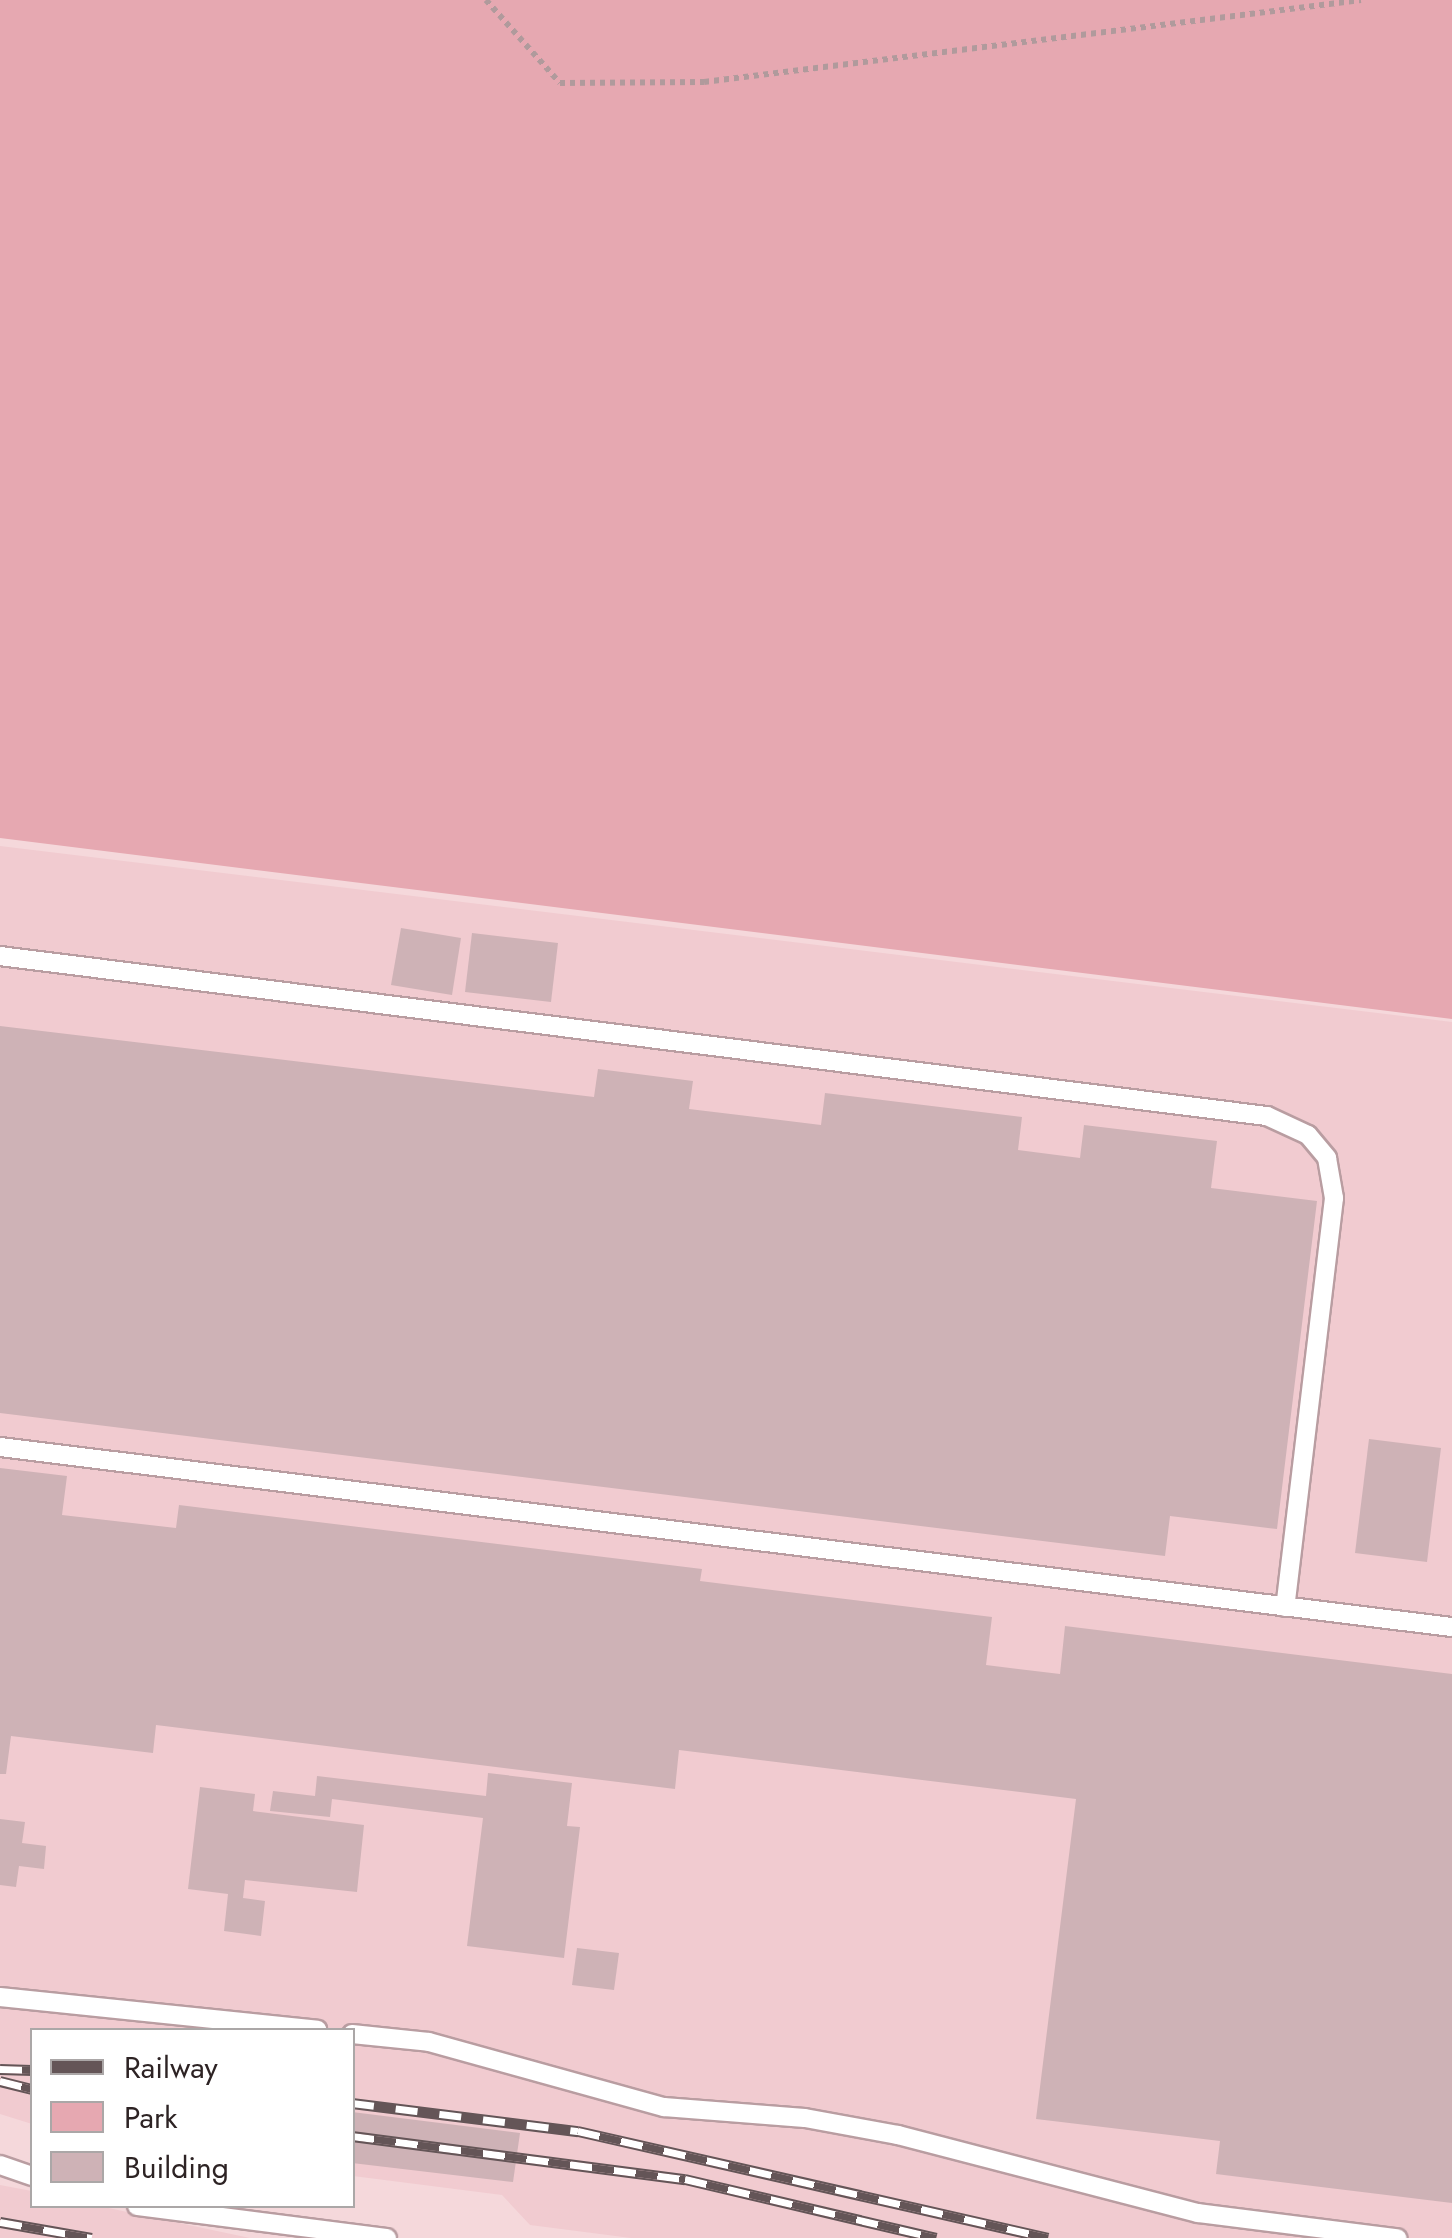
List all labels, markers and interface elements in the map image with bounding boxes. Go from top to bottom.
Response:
legend [30,2028,355,2208]
text: Railway [124,2046,218,2089]
text: Park [124,2096,177,2139]
text: Building [124,2146,229,2189]

